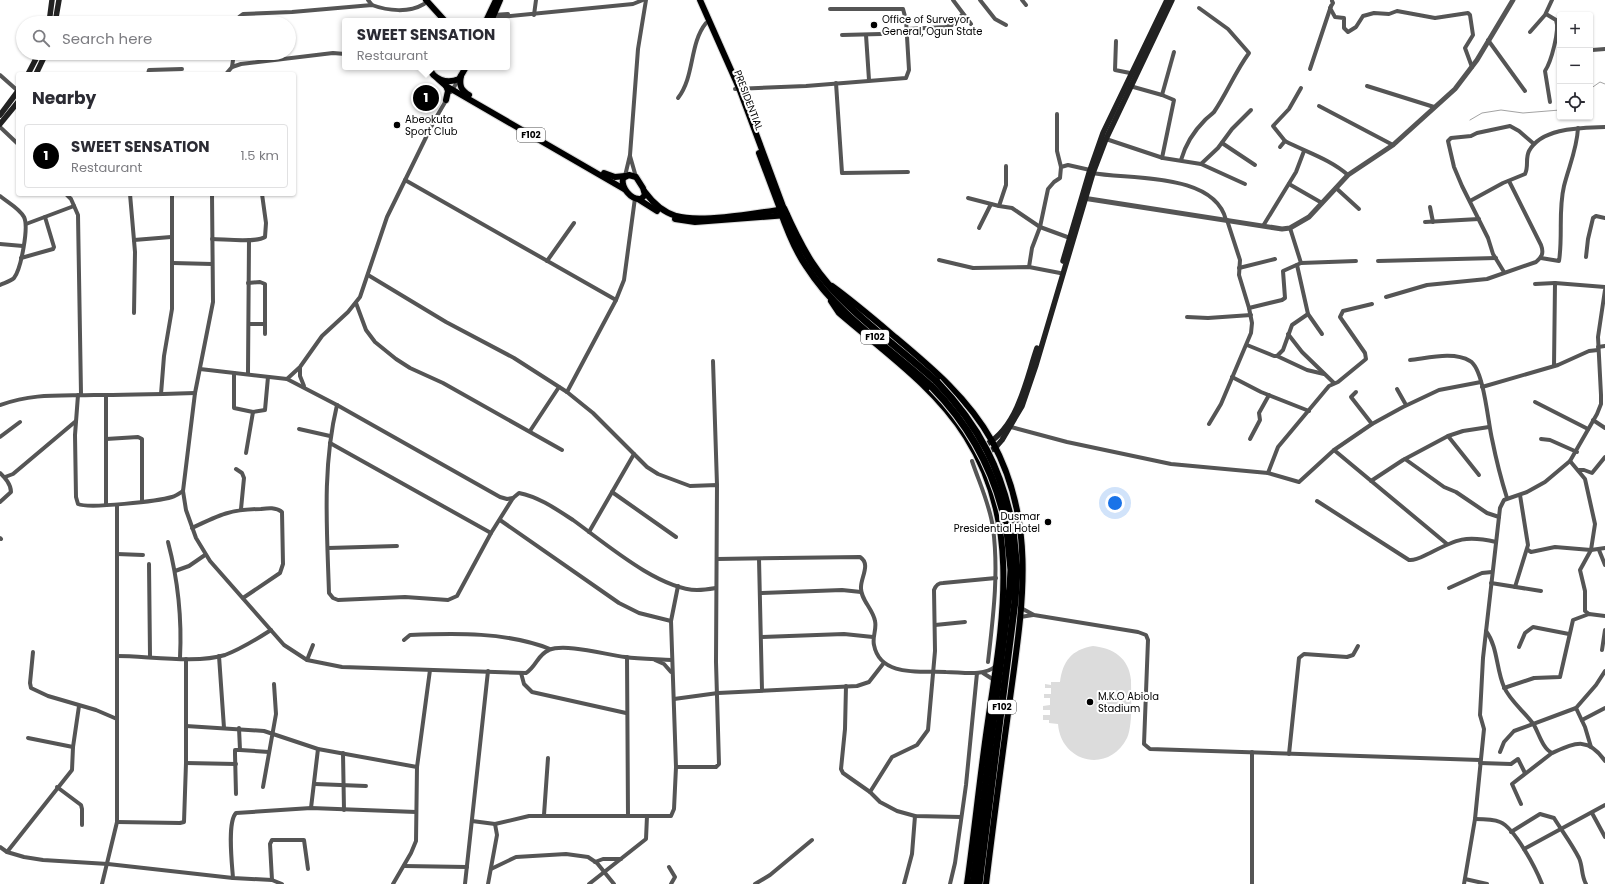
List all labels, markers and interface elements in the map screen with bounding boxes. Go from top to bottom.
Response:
place label: Office of Surveyor General, Ogun State [882,12,982,39]
map controls [1557,12,1593,120]
button: + [1557,12,1593,48]
search box [16,16,296,60]
popup [342,18,510,70]
marker: Office of Surveyor General, Ogun State [869,20,879,30]
text: SWEET SENSATION [357,24,495,45]
icon: search [30,27,52,49]
text: Search here [62,28,152,49]
text: Restaurant [357,46,428,65]
button: − [1557,48,1593,84]
street label: PRESIDENTIAL [730,68,767,133]
pin: 1 [413,83,439,113]
button: locate [1557,84,1593,120]
text: Nearby [32,86,96,110]
place label: Abeokuta Sport Club [405,112,458,139]
marker: Abeokuta Sport Club [392,120,402,130]
road number: F102 [517,128,545,142]
text: SWEET SENSATION [71,136,210,157]
text: 1 [44,146,48,165]
text: 1.5 km [240,146,279,165]
text: Restaurant [71,158,142,177]
road number: F102 [861,330,889,344]
your location [1105,493,1125,513]
place label: Dusmar Presidential Hotel [954,509,1040,536]
marker: Dusmar Presidential Hotel [1043,517,1053,527]
place label: M.K.O Abiola Stadium [1098,689,1159,716]
marker: M.K.O Abiola Stadium [1085,697,1095,707]
road number: F102 [988,700,1016,714]

